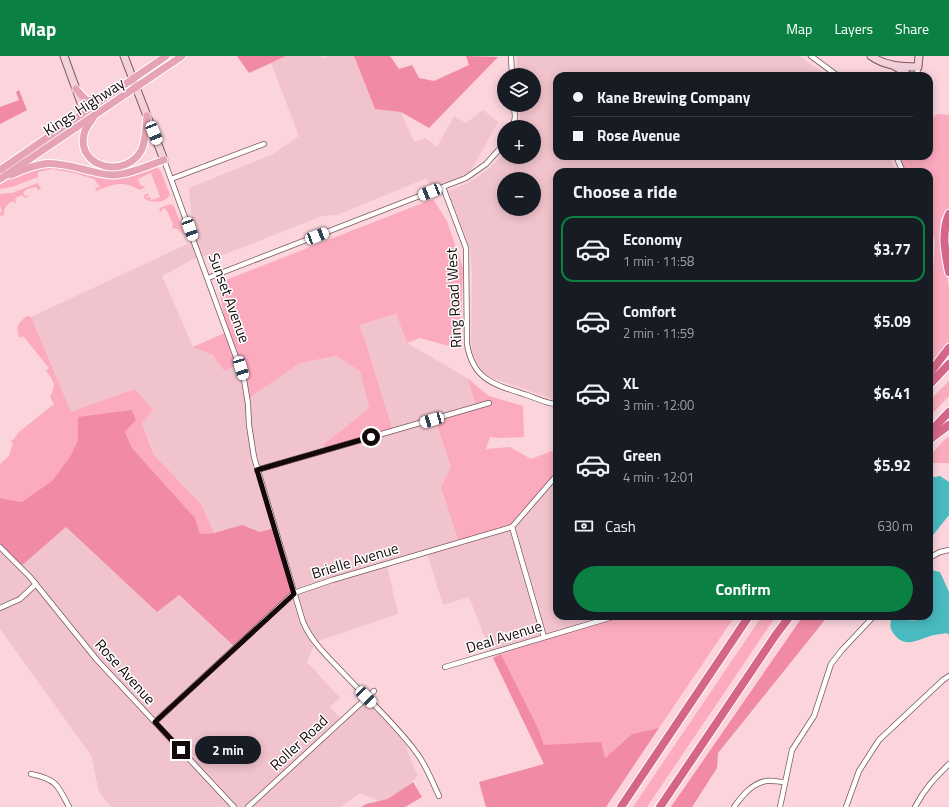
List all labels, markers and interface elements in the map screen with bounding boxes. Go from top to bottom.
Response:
text: Map [20,14,56,43]
text: Map [786,18,812,39]
text: Layers [834,18,873,39]
text: Share [895,18,929,39]
map controls [497,68,541,216]
button: layers [497,68,541,112]
street label: Kings Highway [38,72,129,142]
text: Kane Brewing Company [597,86,750,109]
car [144,120,164,146]
button: + [497,120,541,164]
text: Rose Avenue [597,124,680,147]
button: − [497,172,541,216]
text: Choose a ride [573,178,677,205]
car [417,182,443,202]
car [180,216,200,242]
car [304,226,330,246]
text: Economy [623,228,682,251]
icon: car [575,231,611,267]
text: $3.77 [874,238,911,261]
street label: Ring Road West [439,247,468,349]
street label: Sunset Avenue [203,250,256,346]
text: 1 min · 11:58 [623,251,694,271]
text: Comfort [623,300,676,323]
icon: car [575,303,611,339]
text: $5.09 [874,310,911,333]
text: 2 min · 11:59 [623,323,694,343]
car [232,355,250,381]
text: XL [623,372,639,395]
icon: car [575,375,611,411]
text: $6.41 [874,382,911,405]
text: 3 min · 12:00 [623,395,694,415]
car [419,411,445,429]
route start [362,428,380,446]
text: Green [623,444,661,467]
icon: car [575,447,611,483]
text: $5.92 [874,454,911,477]
text: 4 min · 12:01 [623,467,694,487]
icon: cash [573,515,595,537]
text: Cash [605,515,636,538]
text: 630 m [877,516,913,536]
street label: Brielle Avenue [308,536,401,585]
button: Confirm [573,566,913,612]
street label: Deal Avenue [463,614,545,659]
street label: Rose Avenue [89,634,161,710]
car [353,684,379,710]
street label: Roller Road [264,710,333,776]
callout: 2 min [195,736,261,764]
text: 2 min [212,740,244,760]
route end [172,741,190,759]

